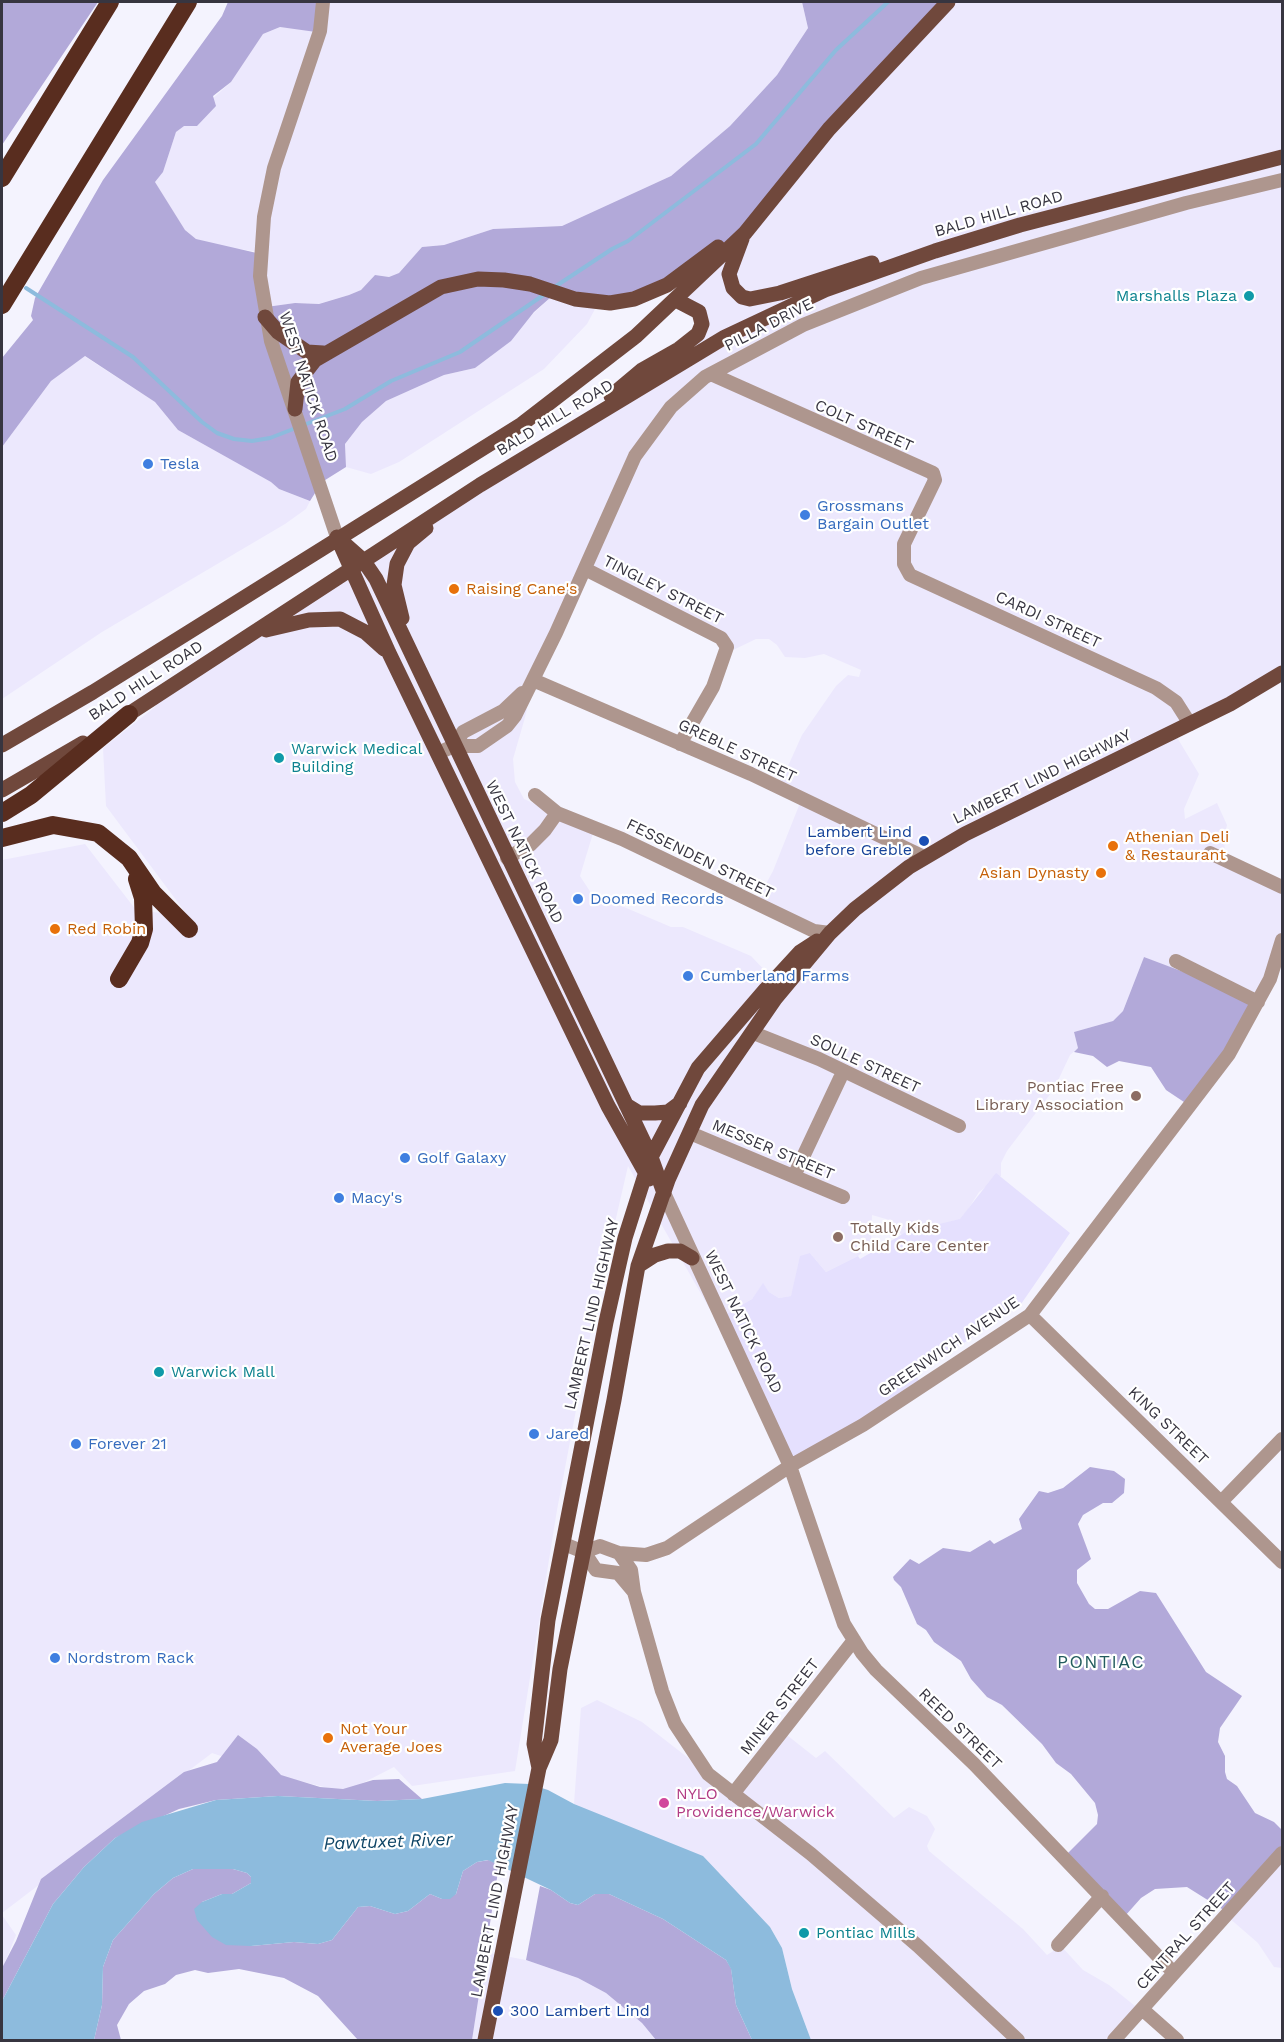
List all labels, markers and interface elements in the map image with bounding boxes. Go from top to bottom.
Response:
street label: BALD HILL ROAD [933,186,1065,242]
place label: Marshalls Plaza [1116,286,1237,306]
marker: Marshalls Plaza [1242,289,1256,303]
street label: PILLA DRIVE [721,294,817,356]
street label: WEST NATICK ROAD [275,309,341,465]
street label: BALD HILL ROAD [493,376,617,460]
street label: COLT STREET [812,396,916,456]
place label: Tesla [160,454,200,474]
marker: Tesla [141,457,155,471]
place label: Grossmans Bargain Outlet [817,496,929,534]
marker: Grossmans Bargain Outlet [798,508,812,522]
street label: TINGLEY STREET [600,551,726,629]
place label: Raising Cane's [466,579,577,599]
marker: Raising Cane's [447,582,461,596]
street label: CARDI STREET [992,587,1104,653]
street label: BALD HILL ROAD [85,637,207,725]
street label: GREBLE STREET [675,715,799,787]
street label: LAMBERT LIND HIGHWAY [950,725,1134,829]
place label: Warwick Medical Building [291,739,422,777]
marker: Warwick Medical Building [272,751,286,765]
street label: WEST NATICK ROAD [481,777,567,927]
street label: FESSENDEN STREET [623,815,777,903]
place label: Lambert Lind before Greble [805,822,912,860]
place label: Athenian Deli & Restaurant [1125,827,1229,865]
marker: Lambert Lind before Greble [917,834,931,848]
marker: Athenian Deli & Restaurant [1106,839,1120,853]
place label: Asian Dynasty [979,863,1089,883]
marker: Asian Dynasty [1094,866,1108,880]
place label: Doomed Records [590,889,724,909]
marker: Doomed Records [571,892,585,906]
place label: Red Robin [67,919,146,939]
marker: Red Robin [48,922,62,936]
place label: Cumberland Farms [700,966,849,986]
marker: Cumberland Farms [681,969,695,983]
street label: SOULE STREET [807,1030,923,1098]
place label: Pontiac Free Library Association [975,1077,1124,1115]
marker: Pontiac Free Library Association [1129,1089,1143,1103]
street label: MESSER STREET [709,1116,837,1184]
place label: Golf Galaxy [417,1148,506,1168]
marker: Golf Galaxy [398,1151,412,1165]
place label: Macy's [351,1188,403,1208]
marker: Macy's [332,1191,346,1205]
street label: LAMBERT LIND HIGHWAY [561,1216,623,1412]
place label: Totally Kids Child Care Center [850,1218,989,1256]
marker: Totally Kids Child Care Center [831,1230,845,1244]
street label: WEST NATICK ROAD [700,1247,786,1397]
street label: GREENWICH AVENUE [875,1293,1023,1401]
place label: Warwick Mall [171,1362,275,1382]
marker: Warwick Mall [152,1365,166,1379]
street label: KING STREET [1124,1383,1212,1469]
place label: Jared [546,1424,589,1444]
marker: Jared [527,1427,541,1441]
place label: Forever 21 [88,1434,167,1454]
marker: Forever 21 [69,1437,83,1451]
place label: Nordstrom Rack [67,1648,194,1668]
marker: Nordstrom Rack [48,1651,62,1665]
district label: PONTIAC [1057,1652,1145,1674]
street label: MINER STREET [737,1655,823,1759]
street label: REED STREET [914,1685,1006,1773]
place label: Not Your Average Joes [340,1719,442,1757]
marker: Not Your Average Joes [321,1731,335,1745]
place label: NYLO Providence/Warwick [676,1784,835,1822]
marker: NYLO Providence/Warwick [657,1796,671,1810]
street label: LAMBERT LIND HIGHWAY [467,1803,523,1999]
water label: Pawtuxet River [323,1829,453,1855]
street label: CENTRAL STREET [1132,1878,1240,1994]
place label: Pontiac Mills [816,1923,916,1943]
marker: Pontiac Mills [797,1926,811,1940]
place label: 300 Lambert Lind [510,2001,650,2021]
marker: 300 Lambert Lind [491,2004,505,2018]

